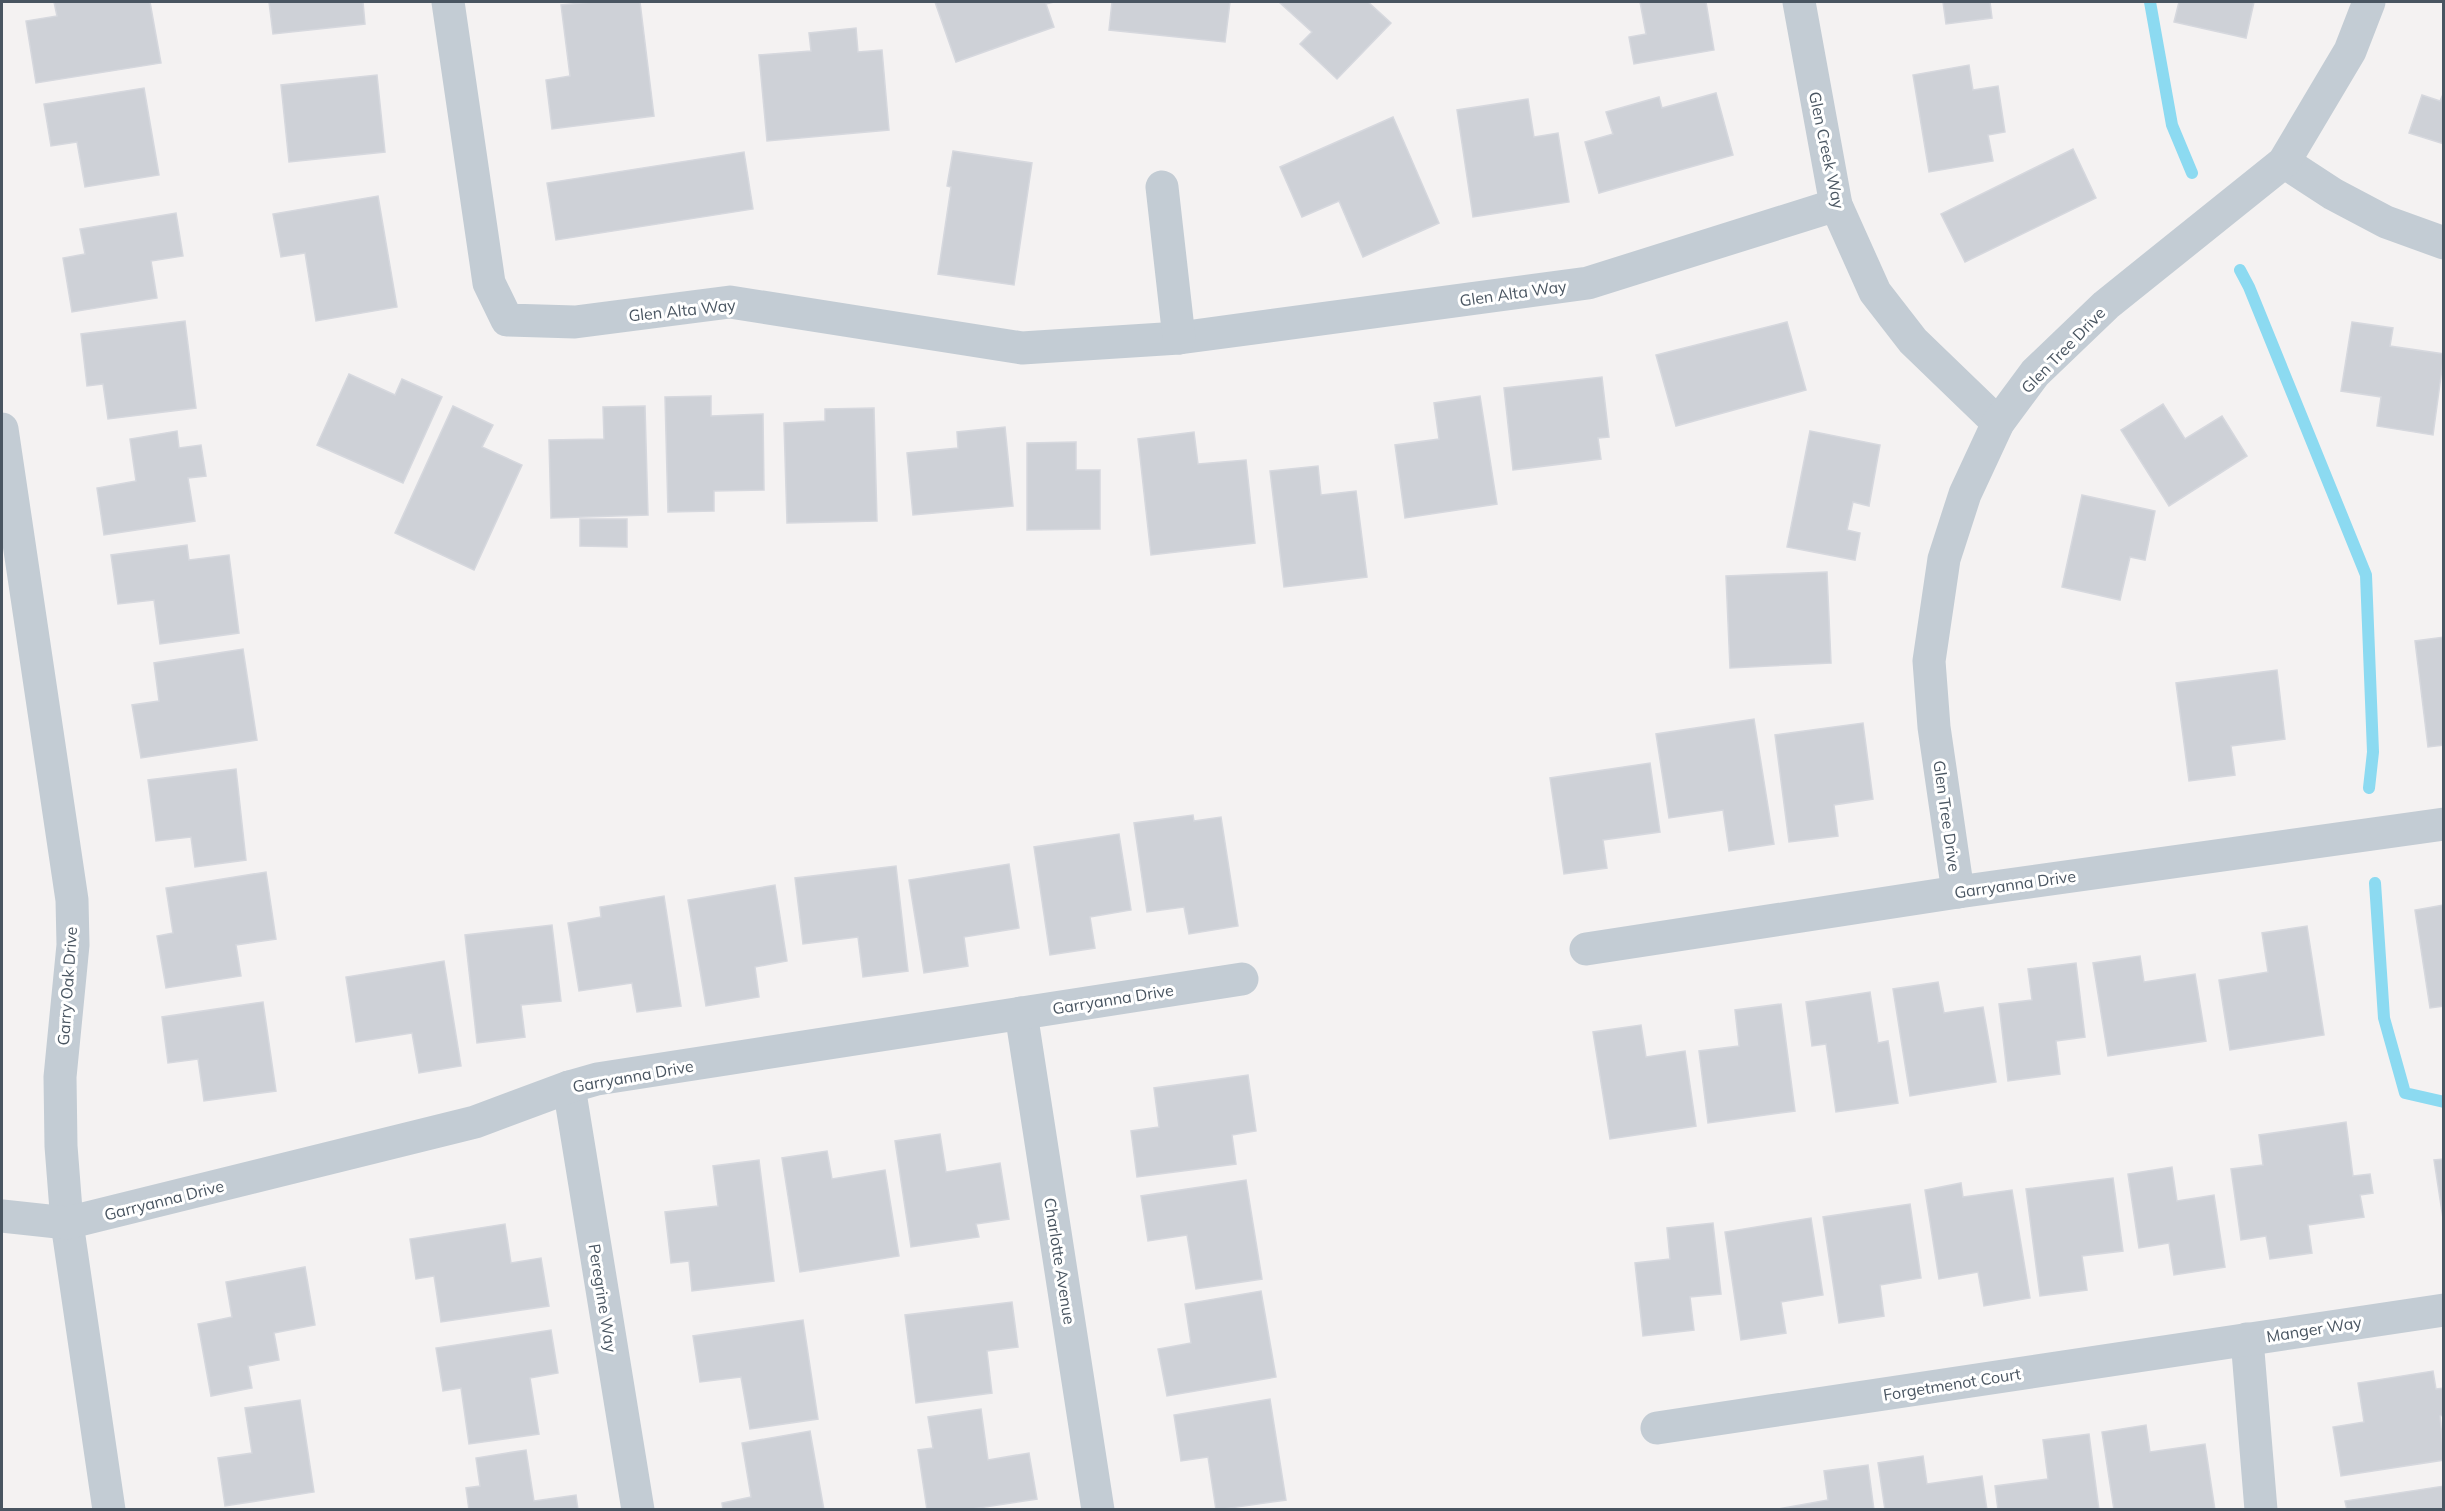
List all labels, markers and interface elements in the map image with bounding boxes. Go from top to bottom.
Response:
street label: Glen Creek Way [1805,90,1849,211]
street label: Glen Alta Way [1458,276,1568,310]
street label: Glen Alta Way [627,294,737,326]
street label: Glen Tree Drive [2017,303,2109,397]
street label: Glen Tree Drive [1929,759,1965,873]
street label: Garryanna Drive [1953,866,2077,902]
street label: Garry Oak Drive [53,926,81,1046]
street label: Garryanna Drive [1051,980,1175,1018]
street label: Garryanna Drive [571,1056,695,1096]
street label: Garryanna Drive [102,1175,226,1225]
street label: Charlotte Avenue [1040,1196,1080,1326]
street label: Peregrine Way [585,1242,622,1354]
street label: Manger Way [2265,1312,2363,1346]
street label: Forgetmenot Court [1882,1363,2023,1405]

